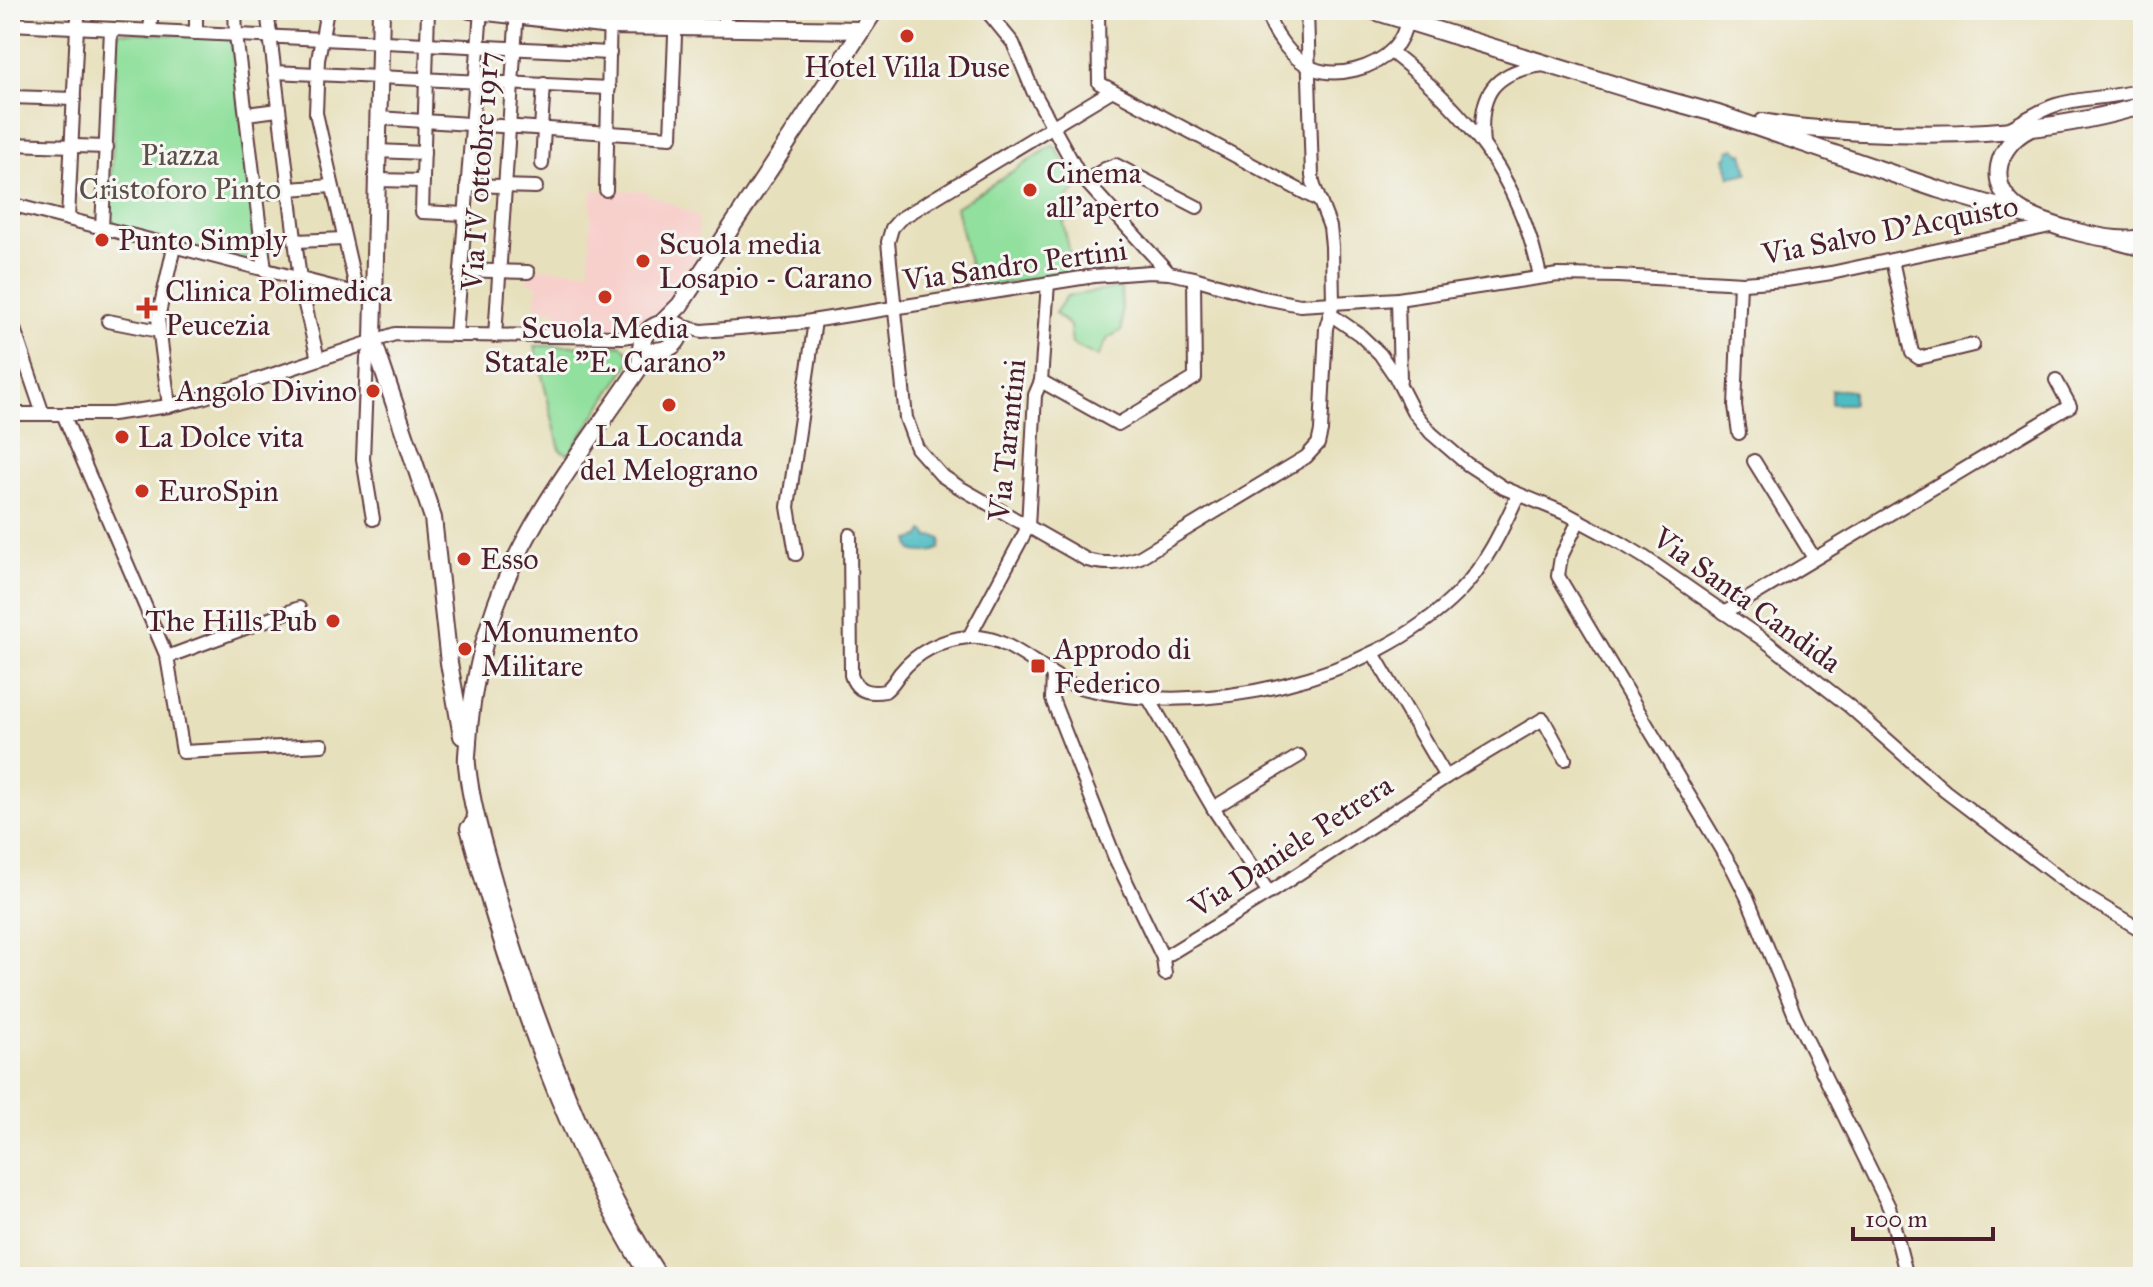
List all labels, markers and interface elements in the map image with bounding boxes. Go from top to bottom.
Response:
marker: Hotel Villa Duse [898,27,916,45]
place label: Hotel Villa Duse [804,49,1010,85]
street label: Via IV ottobre 1917 [454,50,507,293]
park label: Piazza Cristoforo Pinto [79,137,281,207]
place label: Cinema all'aperto [1046,155,1159,225]
marker: Cinema all'aperto [1021,181,1039,199]
street label: Via Salvo D'Acquisto [1758,188,2021,273]
place label: Punto Simply [118,222,288,258]
place label: Scuola media Losapio - Carano [659,226,872,296]
marker: Punto Simply [93,231,111,249]
street label: Via Sandro Pertini [900,231,1129,299]
marker: Scuola media Losapio - Carano [634,252,652,270]
place label: Clinica Polimedica Peucezia [165,273,392,343]
marker: Scuola Media Statale "E. Carano" [596,288,614,306]
marker: Clinica Polimedica Peucezia [136,297,158,319]
place label: Scuola Media Statale "E. Carano" [484,310,726,380]
street label: Via Tarantini [980,357,1033,524]
place label: Angolo Divino [174,373,357,409]
marker: Angolo Divino [364,382,382,400]
marker: La Locanda del Melograno [660,396,678,414]
place label: La Locanda del Melograno [580,418,758,488]
place label: La Dolce vita [138,419,304,455]
marker: La Dolce vita [113,428,131,446]
place label: EuroSpin [158,473,279,509]
marker: EuroSpin [133,482,151,500]
street label: Via Santa Candida [1645,519,1849,681]
place label: Esso [480,541,539,577]
marker: Esso [455,550,473,568]
place label: The Hills Pub [145,603,317,639]
marker: The Hills Pub [324,612,342,630]
place label: Monumento Militare [481,614,639,684]
place label: Approdo di Federico [1052,631,1191,701]
marker: Monumento Militare [456,640,474,658]
marker: Approdo di Federico [1029,657,1047,675]
street label: Via Daniele Petrera [1182,767,1400,926]
scale bar [1853,1191,1993,1241]
text: 100 m [1865,1204,1928,1234]

